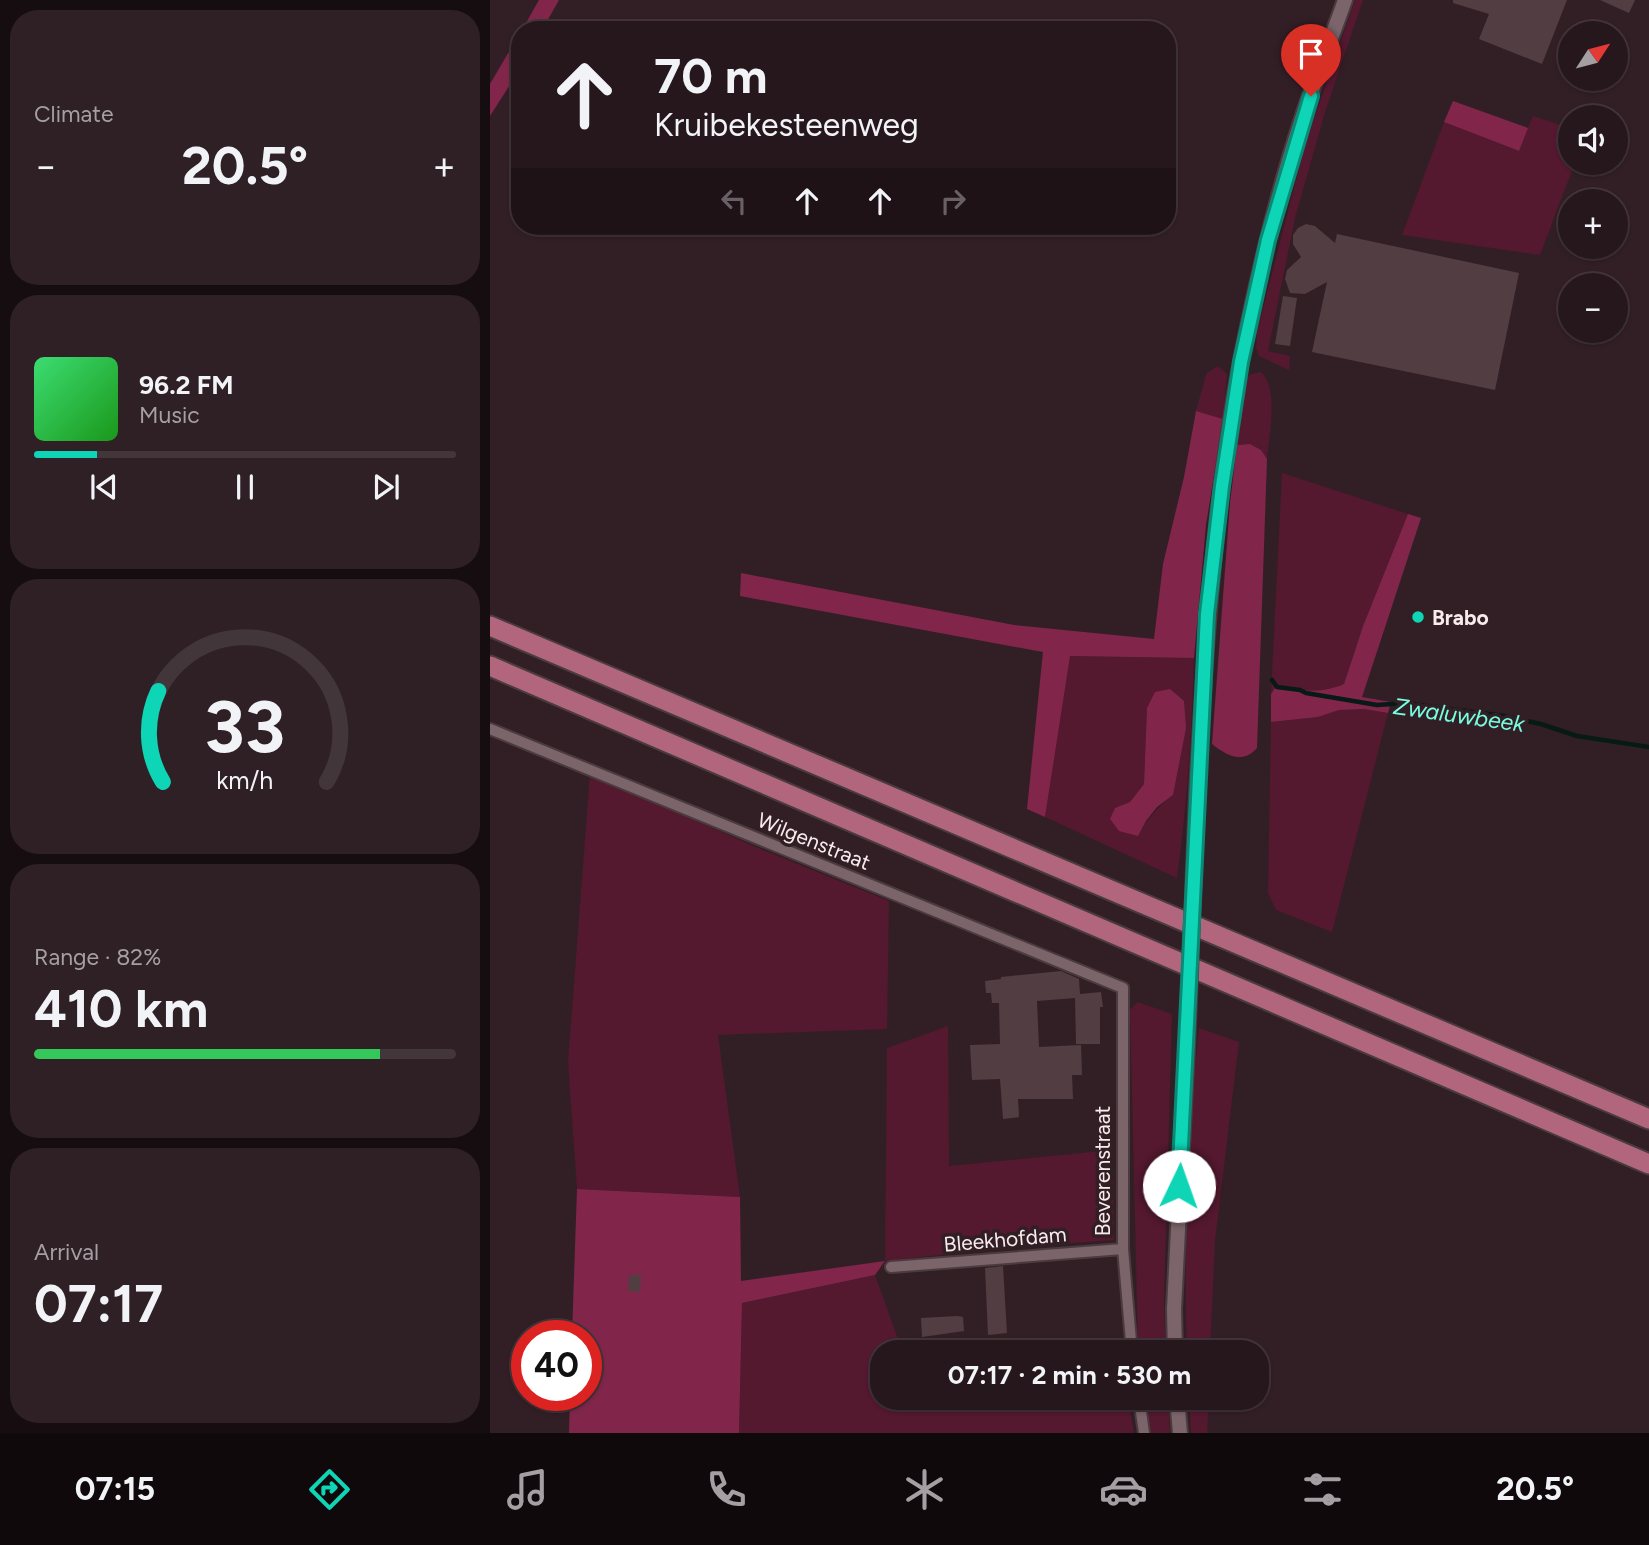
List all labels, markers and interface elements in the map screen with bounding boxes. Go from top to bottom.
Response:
north arrow [1558,21,1628,91]
map controls [1558,21,1628,343]
pin [1281,24,1341,96]
icon: arrive [1292,35,1330,73]
text: 70 m [654,46,767,105]
icon: ahead [539,49,630,140]
text: Climate [34,100,113,128]
button: sound [1558,105,1628,175]
text: Kruibekesteenweg [654,106,919,144]
text: 20.5° [182,135,308,197]
text: − [34,143,58,189]
text: + [432,143,456,189]
icon: left [715,182,753,220]
icon: ahead [788,182,826,220]
icon: ahead [861,182,899,220]
icon: right [934,182,972,220]
button: + [1558,189,1628,259]
button: − [1558,273,1628,343]
text: 96.2 FM [139,369,234,401]
text: Music [139,401,200,429]
icon: previous [85,468,123,506]
icon: pause [226,468,264,506]
icon: next [367,468,405,506]
place label: Brabo [1432,605,1489,630]
marker: Brabo [1410,609,1426,625]
text: 33 [205,684,285,771]
water label: Zwaluwbeek [1392,692,1527,738]
text: km/h [216,765,274,795]
street label: Wilgenstraat [754,807,874,875]
text: Range · 82% [34,943,161,971]
text: 410 km [34,978,208,1040]
street label: Beverenstraat [1090,1106,1115,1236]
position arrow [1142,1149,1216,1223]
street label: Bleekhofdam [943,1221,1067,1257]
text: Arrival [34,1238,99,1266]
text: 07:17 [34,1273,163,1335]
speed limit sign: 40 [511,1320,602,1411]
text: 07:17 · 2 min · 530 m [948,1359,1191,1391]
icon: directions [305,1465,354,1514]
icon: music [503,1465,552,1514]
icon: phone [702,1465,751,1514]
icon: climate [900,1465,949,1514]
icon: car [1099,1465,1148,1514]
icon: filters [1298,1465,1347,1514]
text: 07:15 [75,1470,155,1508]
text: 20.5° [1496,1470,1574,1508]

